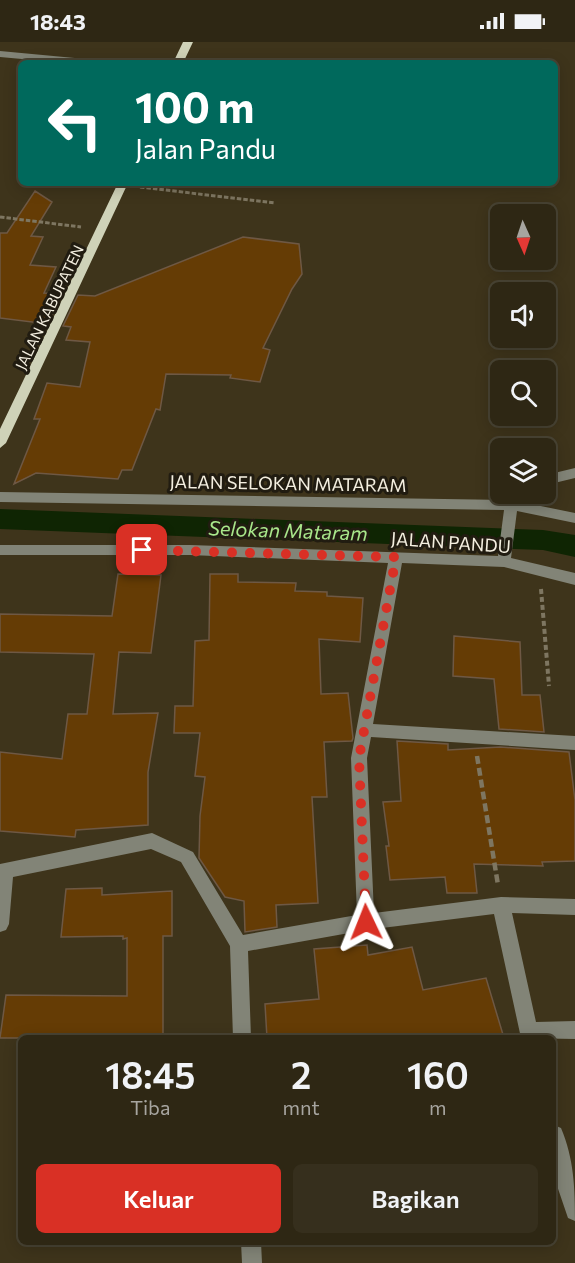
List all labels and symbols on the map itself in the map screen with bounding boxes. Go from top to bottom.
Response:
north arrow [490,204,556,270]
street label: JALAN KABUPATEN [11,242,87,372]
street label: JALAN SELOKAN MATARAM [169,470,407,496]
water label: Selokan Mataram [208,515,368,545]
pin [116,524,167,575]
street label: JALAN PANDU [390,527,512,557]
position arrow [334,890,398,954]

